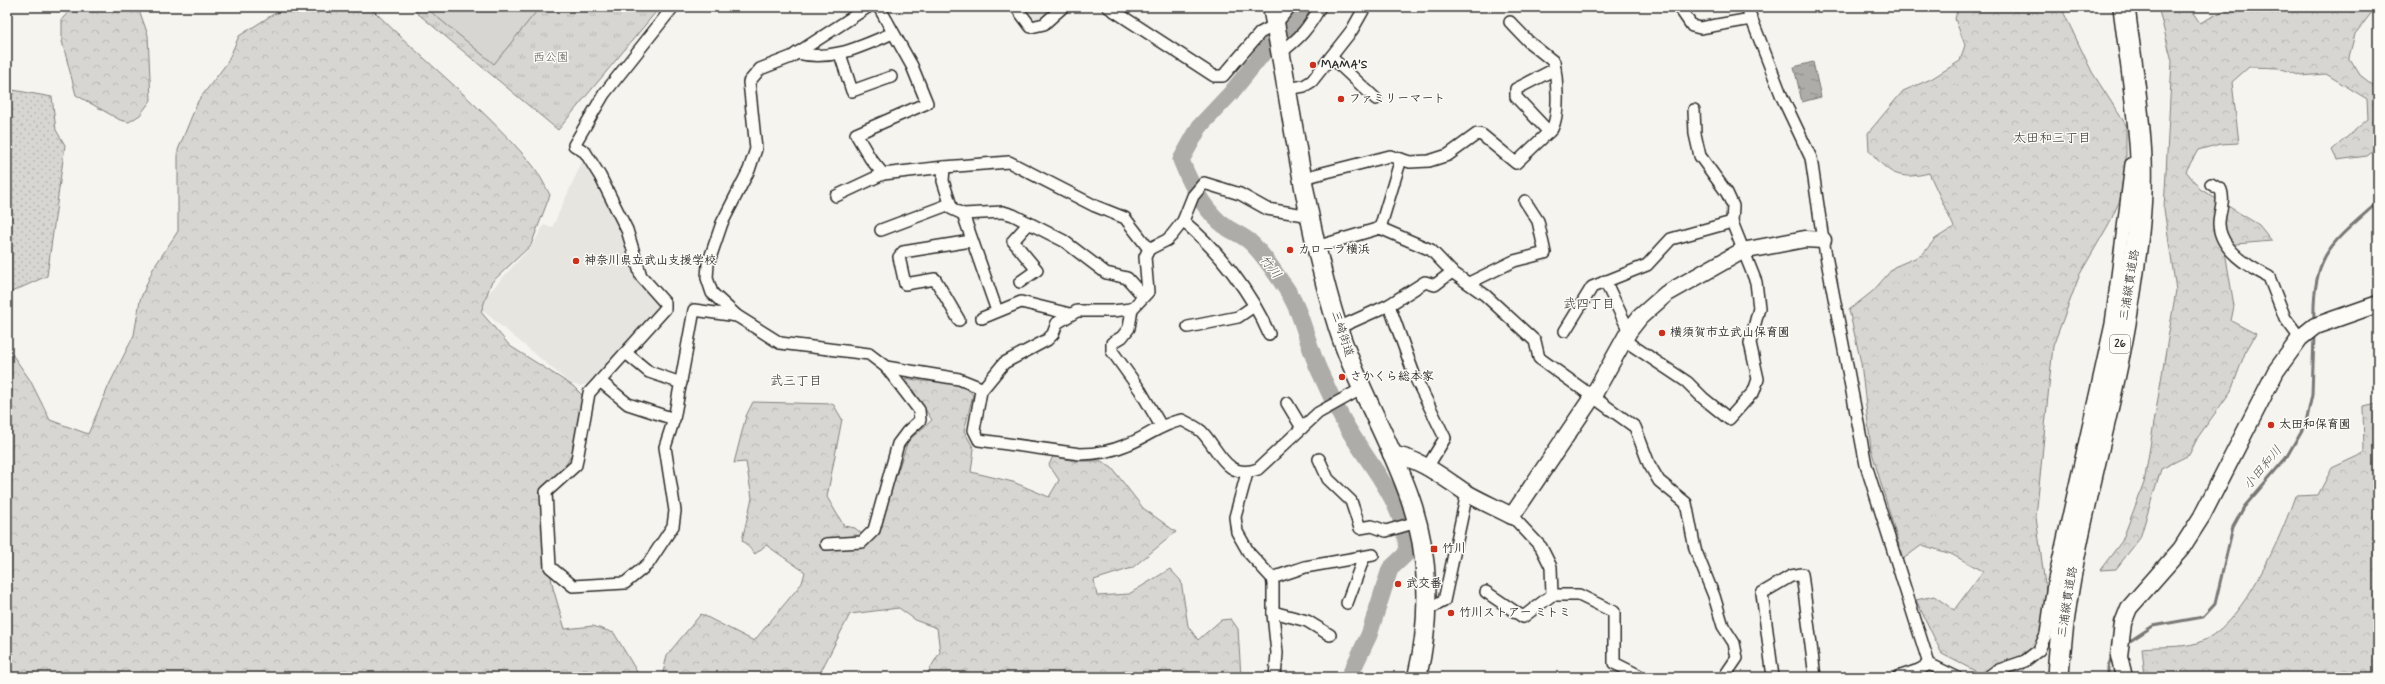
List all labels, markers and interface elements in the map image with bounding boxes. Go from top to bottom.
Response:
park label: 西公園 [533,50,569,66]
place label: MAMA'S [1321,57,1368,73]
marker: MAMA'S [1308,60,1318,70]
place label: ファミリーマート [1349,91,1445,107]
marker: ファミリーマート [1336,94,1346,104]
district label: 太田和三丁目 [2013,130,2091,147]
place label: カローラ横浜 [1298,242,1370,258]
marker: カローラ横浜 [1285,245,1295,255]
street label: 三浦縦貫道路 [2116,248,2144,322]
water label: 竹川 [1255,252,1285,282]
place label: 神奈川県立武山支援学校 [584,253,716,269]
marker: 神奈川県立武山支援学校 [571,256,581,266]
district label: 武四丁目 [1563,296,1615,313]
street label: 三崎街道 [1327,309,1357,359]
place label: 横須賀市立武山保育園 [1670,325,1790,341]
marker: 横須賀市立武山保育園 [1657,328,1667,338]
road number: 26 [2110,335,2130,353]
place label: さかくら総本家 [1350,369,1434,385]
marker: さかくら総本家 [1337,372,1347,382]
district label: 武三丁目 [770,373,822,390]
place label: 太田和保育園 [2279,417,2351,433]
marker: 太田和保育園 [2266,420,2276,430]
water label: 小田和川 [2240,443,2286,493]
place label: 竹川 [1442,541,1466,557]
marker: 竹川 [1429,544,1439,554]
street label: 三浦縦貫道路 [2054,565,2082,639]
place label: 武交番 [1406,576,1442,592]
marker: 武交番 [1393,579,1403,589]
place label: 竹川ストアー ミトミ [1459,605,1571,621]
marker: 竹川ストアー ミトミ [1446,608,1456,618]

